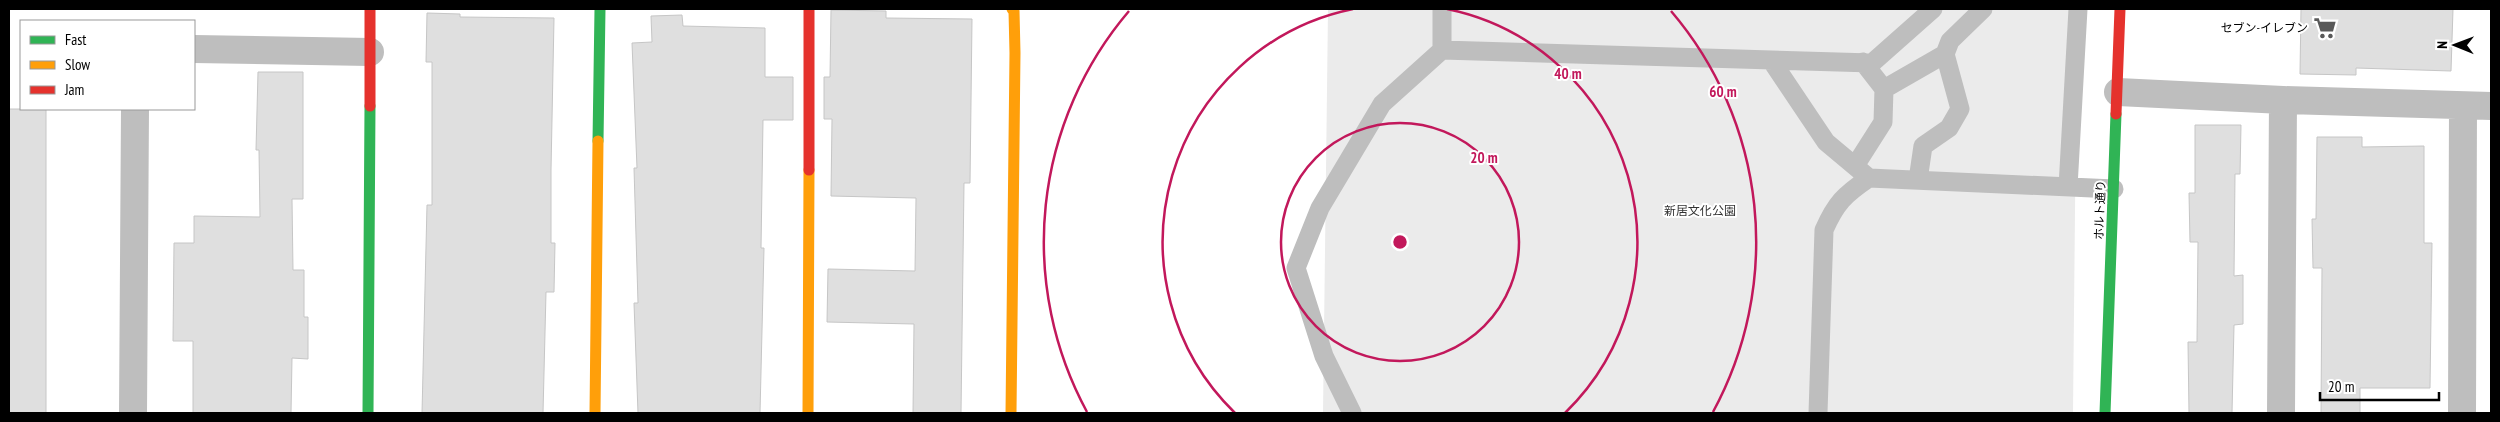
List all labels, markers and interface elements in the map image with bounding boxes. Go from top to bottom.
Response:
supermarket icon: セブン-イレブン [2312,15,2338,41]
legend [20,20,195,110]
place label: セブン-イレブン [2221,20,2308,35]
north arrow [2430,20,2480,70]
text: Fast [65,30,86,49]
text: N [2433,41,2451,49]
text: Slow [65,55,90,74]
text: 40 m [1554,64,1582,83]
text: Jam [64,80,84,99]
text: 60 m [1709,82,1737,101]
text: 20 m [1470,148,1498,167]
street label: ホルト通り [2091,180,2108,240]
park label: 新居文化公園 [1664,203,1736,218]
centre of rings [1391,233,1409,251]
scale bar [2320,370,2439,402]
text: 20 m [2328,377,2354,396]

